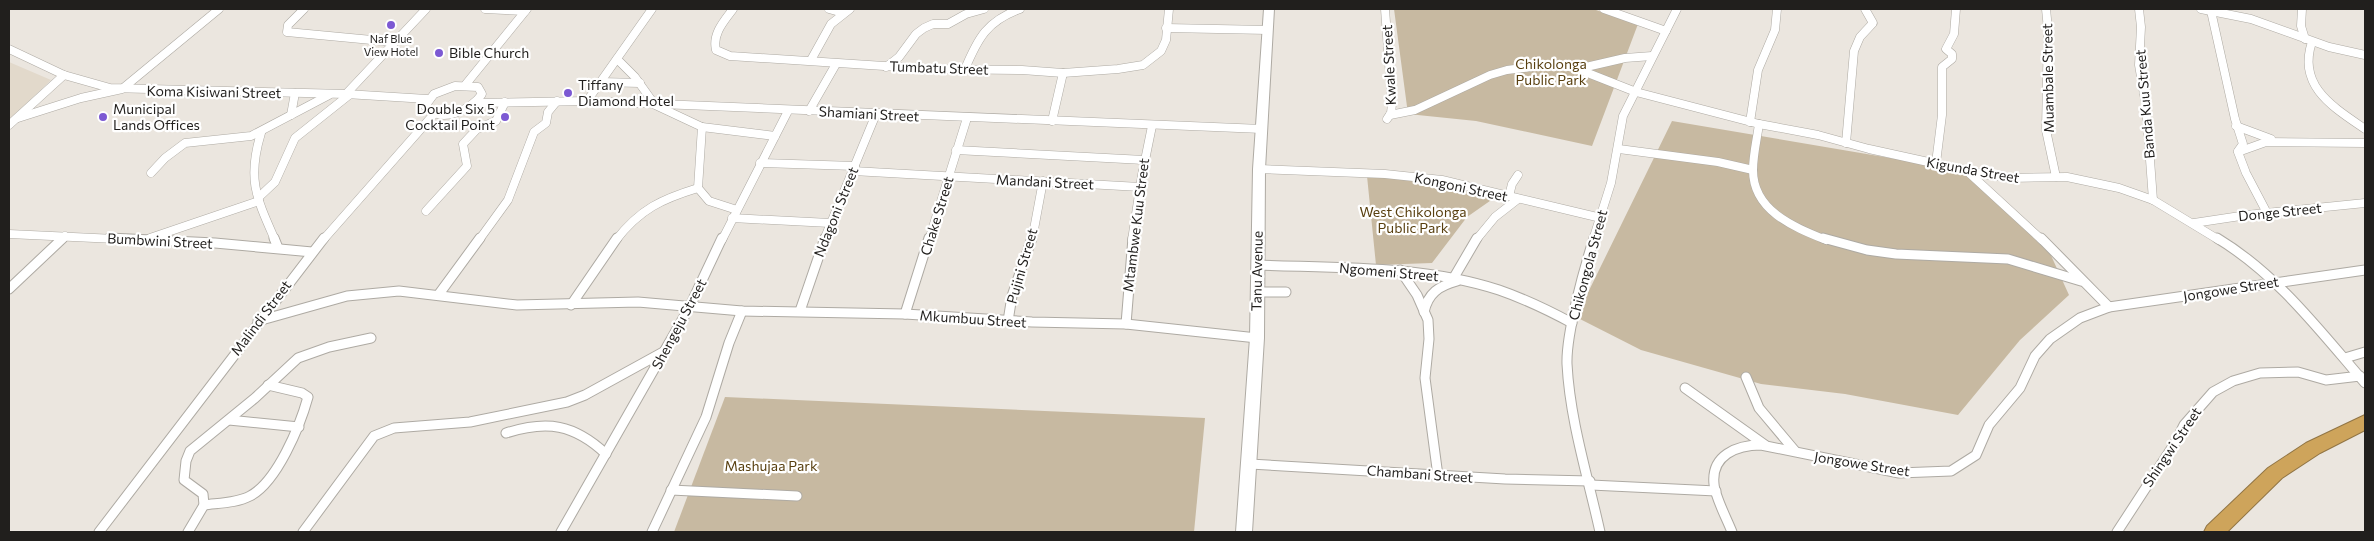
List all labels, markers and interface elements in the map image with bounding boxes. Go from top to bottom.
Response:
marker: Naf Blue View Hotel [385,19,397,31]
street label: Muambale Street [2038,23,2057,133]
street label: Kwale Street [1378,24,1399,106]
place label: Naf Blue View Hotel [364,32,418,58]
place label: Bible Church [449,44,529,61]
marker: Bible Church [433,47,445,59]
street label: Banda Kuu Street [2131,48,2158,159]
park label: Chikolonga Public Park [1515,55,1587,88]
street label: Tumbatu Street [889,57,989,78]
place label: Tiffany Diamond Hotel [578,76,674,109]
street label: Koma Kisiwani Street [147,82,282,101]
marker: Tiffany Diamond Hotel [562,87,574,99]
place label: Municipal Lands Offices [113,100,200,133]
place label: Double Six 5 Cocktail Point [405,100,495,133]
street label: Shamiani Street [818,102,920,125]
marker: Municipal Lands Offices [97,111,109,123]
marker: Double Six 5 Cocktail Point [499,111,511,123]
street label: Kigunda Street [1925,153,2021,186]
street label: Mtambwe Kuu Street [1119,157,1152,293]
street label: Ndagoni Street [810,164,861,259]
street label: Kongoni Street [1413,168,1510,205]
street label: Mandani Street [996,170,1095,193]
street label: Chake Street [916,174,957,257]
street label: Donge Street [2237,199,2323,224]
park label: West Chikolonga Public Park [1359,203,1467,236]
street label: Chikongola Street [1565,207,1611,322]
street label: Pujini Street [1003,226,1040,306]
street label: Bumbwini Street [107,229,214,252]
street label: Tanu Avenue [1247,231,1266,311]
street label: Ngomeni Street [1339,259,1440,284]
street label: Jongowe Street [2182,273,2280,304]
street label: Shengeju Street [648,275,710,372]
street label: Malindi Street [227,277,295,359]
street label: Mkumbuu Street [919,306,1027,331]
street label: Shingwi Street [2139,403,2205,490]
street label: Jongowe Street [1813,448,1911,479]
park label: Mashujaa Park [725,457,818,474]
street label: Chambani Street [1366,461,1474,486]

